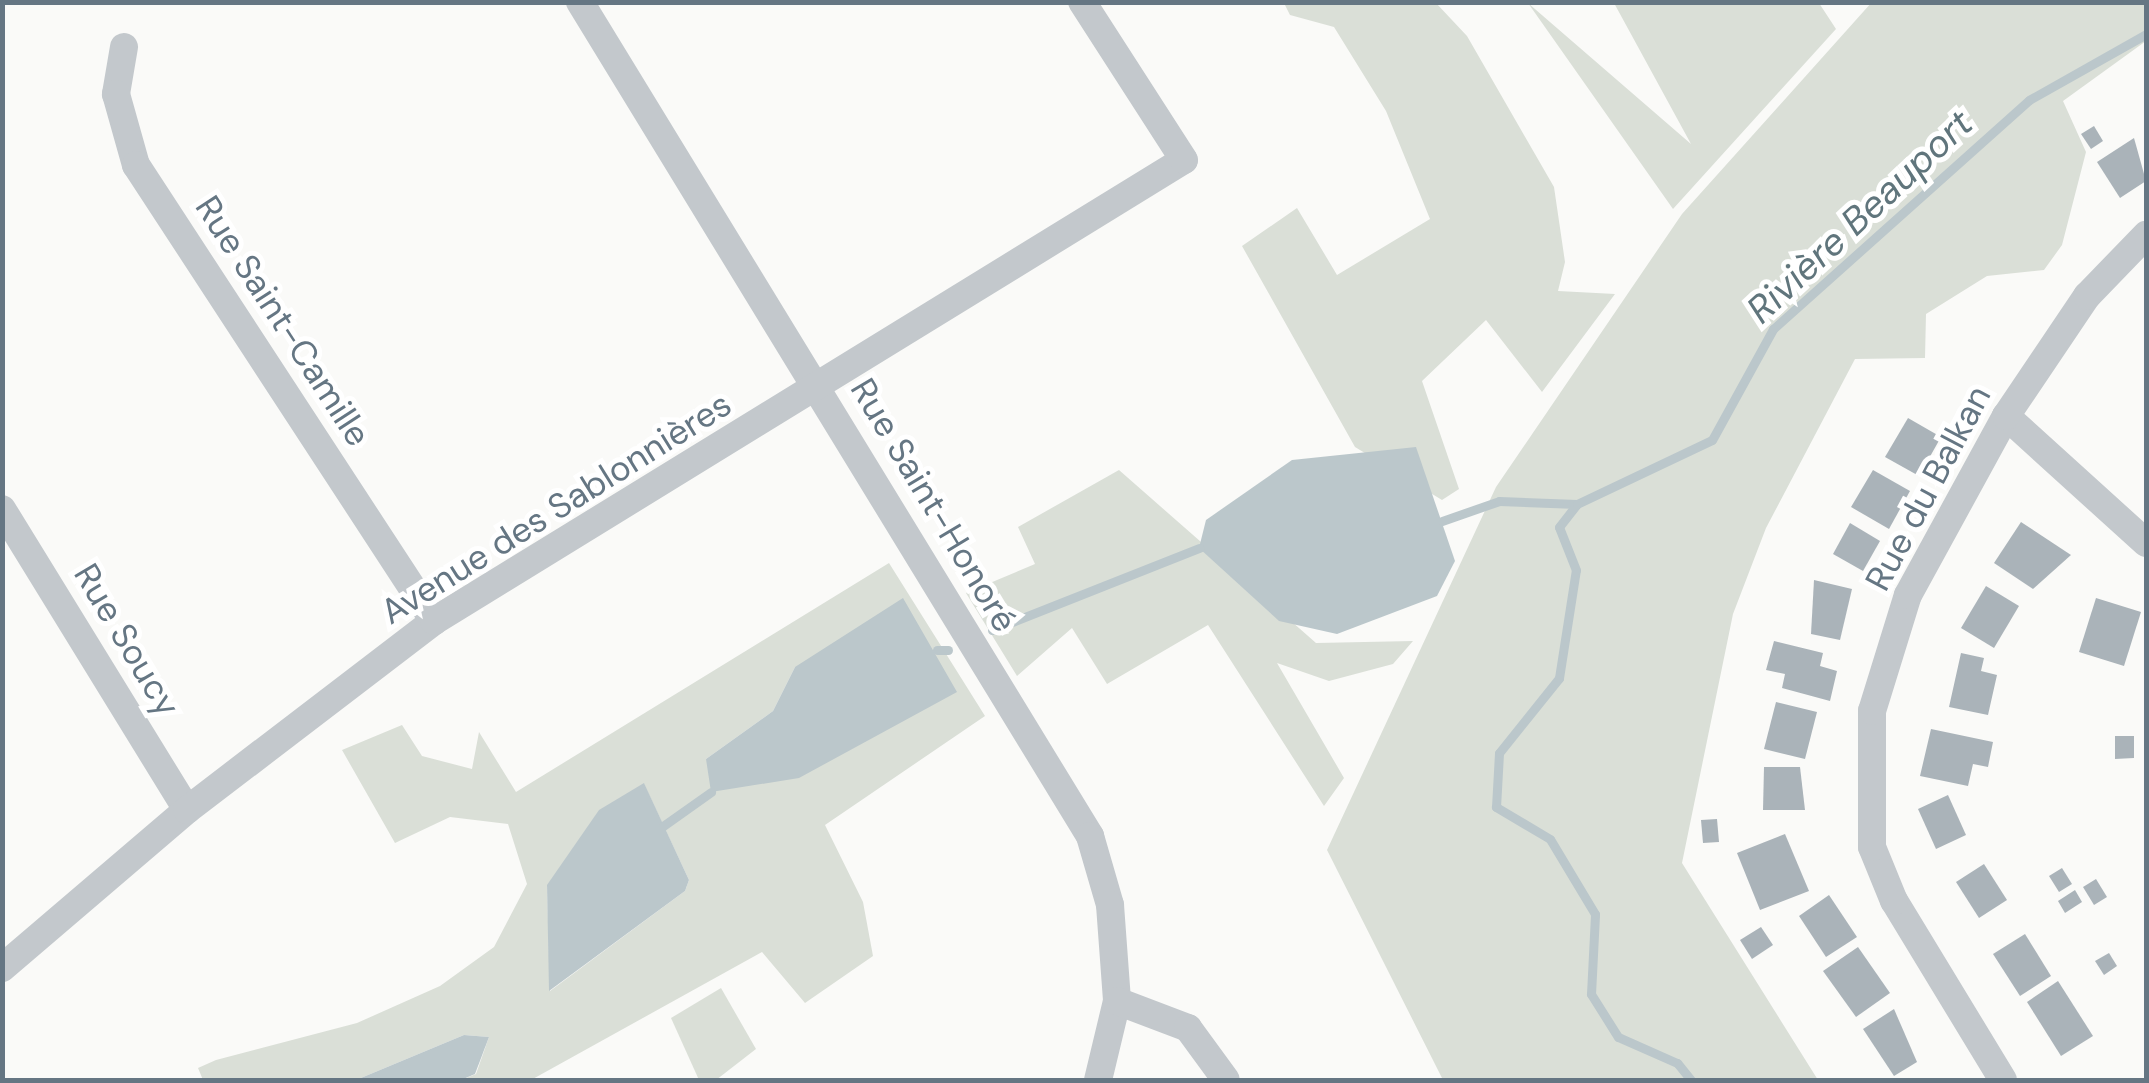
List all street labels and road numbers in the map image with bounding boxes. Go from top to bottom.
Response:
street label: Rue Saint-Camille [186,188,380,454]
street label: Rue Saint-Honoré [842,371,1026,639]
street label: Rue du Balkan [1856,378,2000,598]
street label: Avenue des Sablonnières [373,383,739,633]
street label: Rue Soucy [65,556,189,724]

